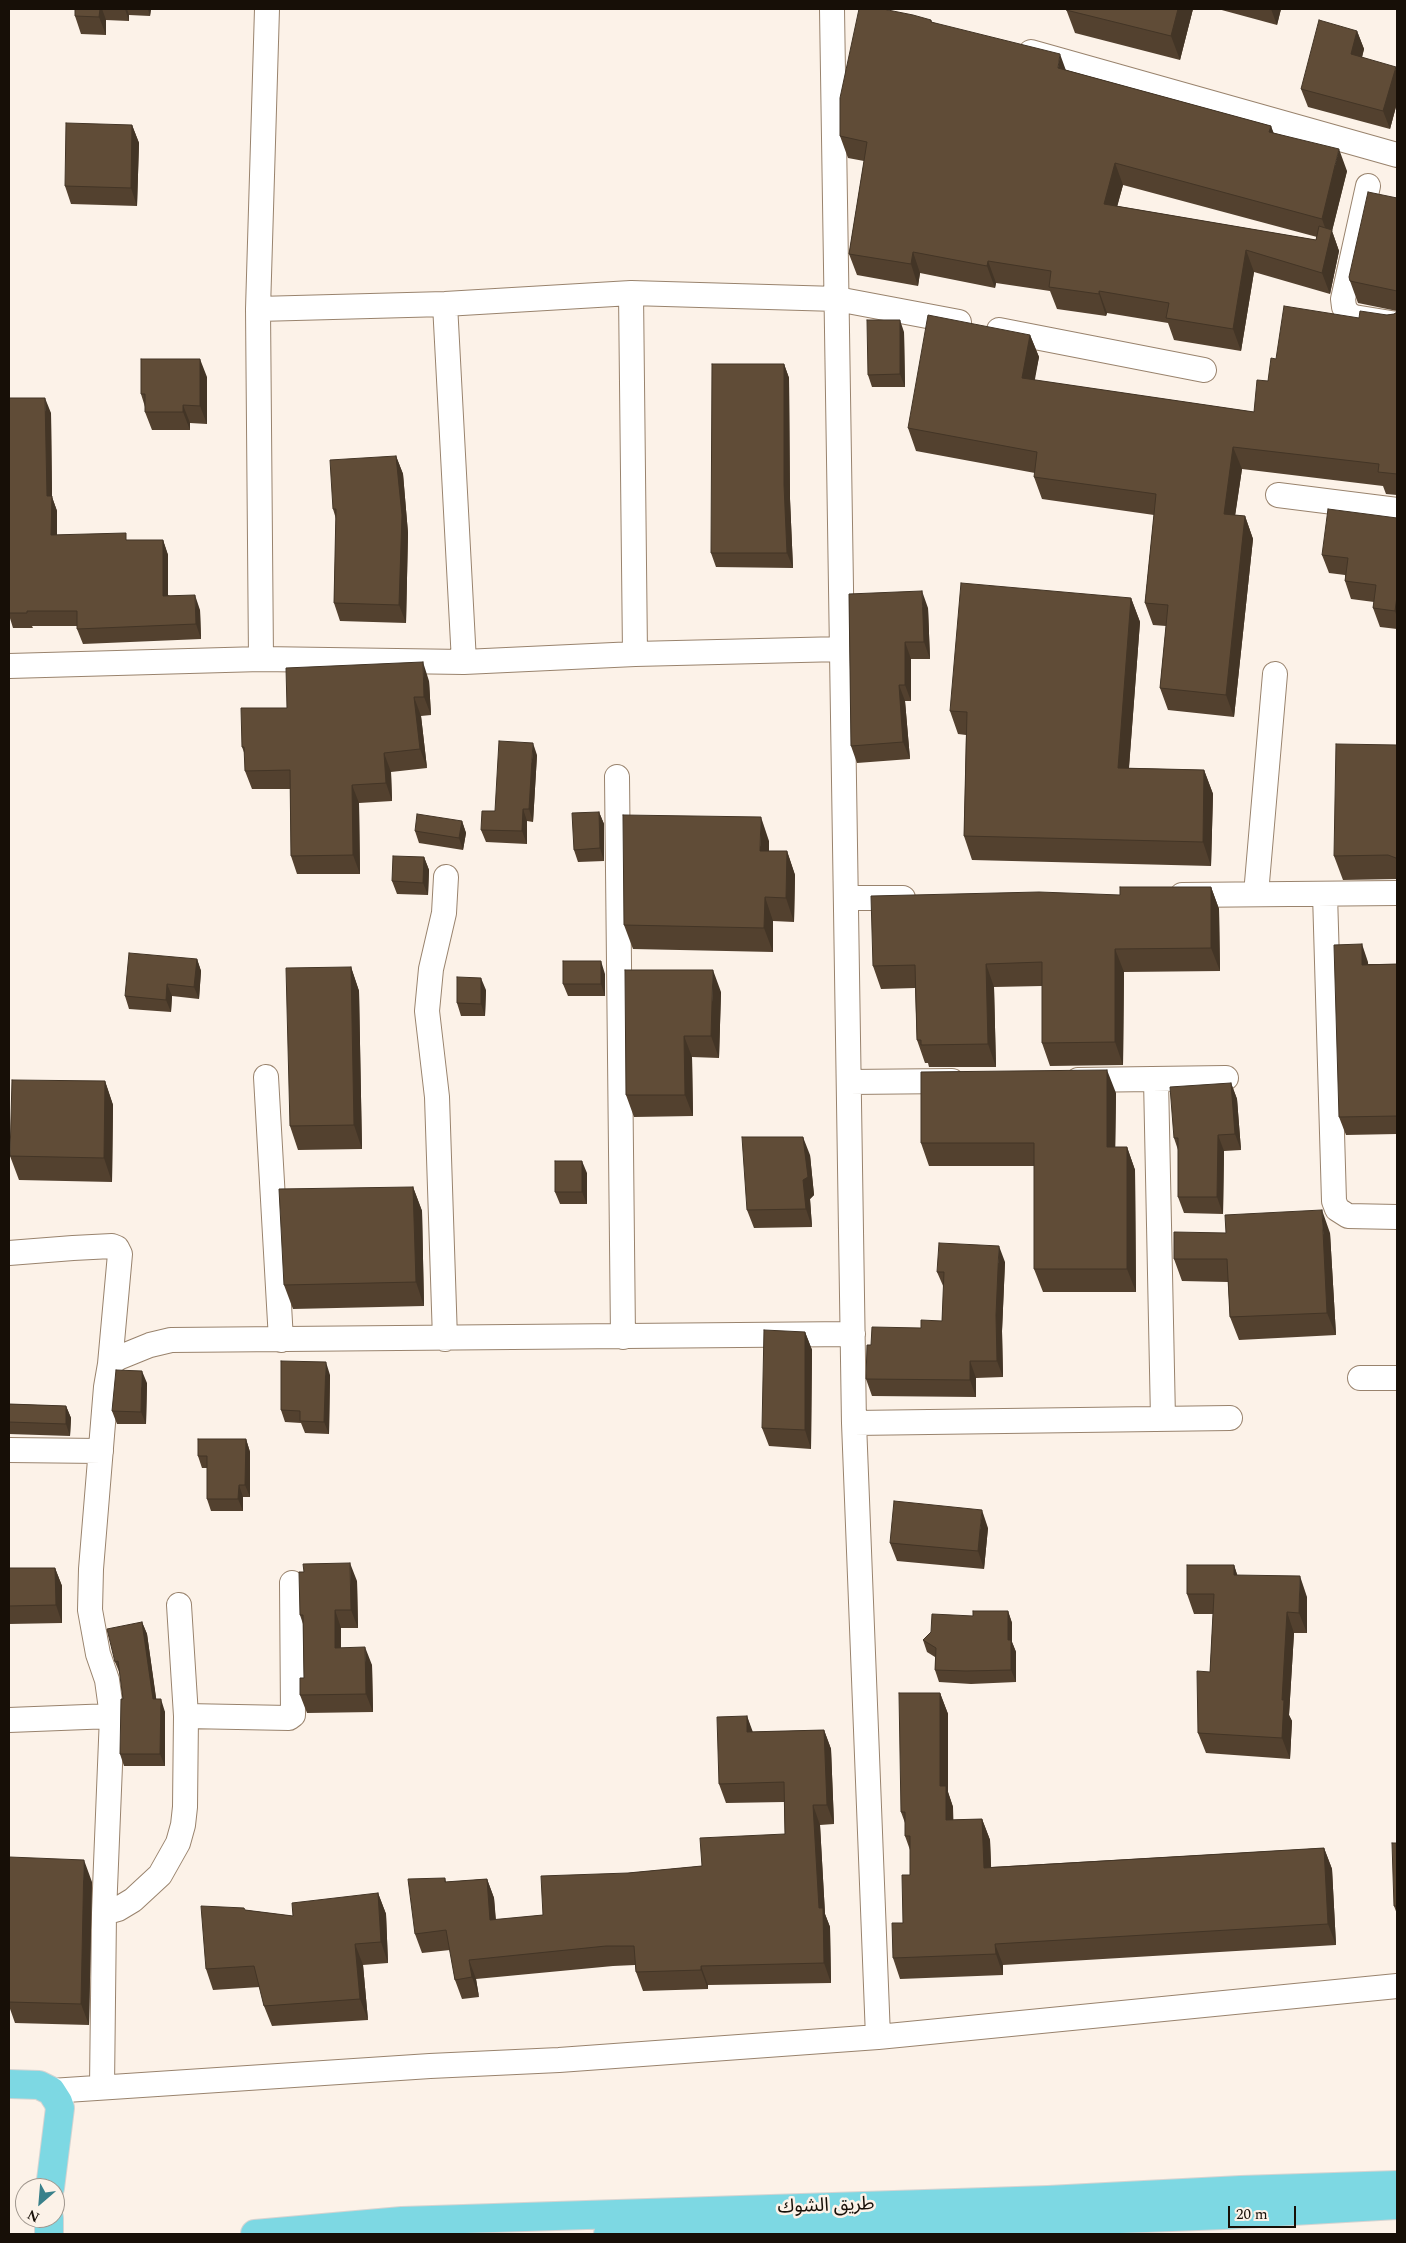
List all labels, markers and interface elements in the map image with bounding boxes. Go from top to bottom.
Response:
north arrow [15,2178,65,2228]
street label: طريق الشوك [777,2194,875,2220]
scale bar [1231,2196,1298,2228]
text: 20 m [1236,2203,1268,2226]
text: N [24,2204,43,2228]

